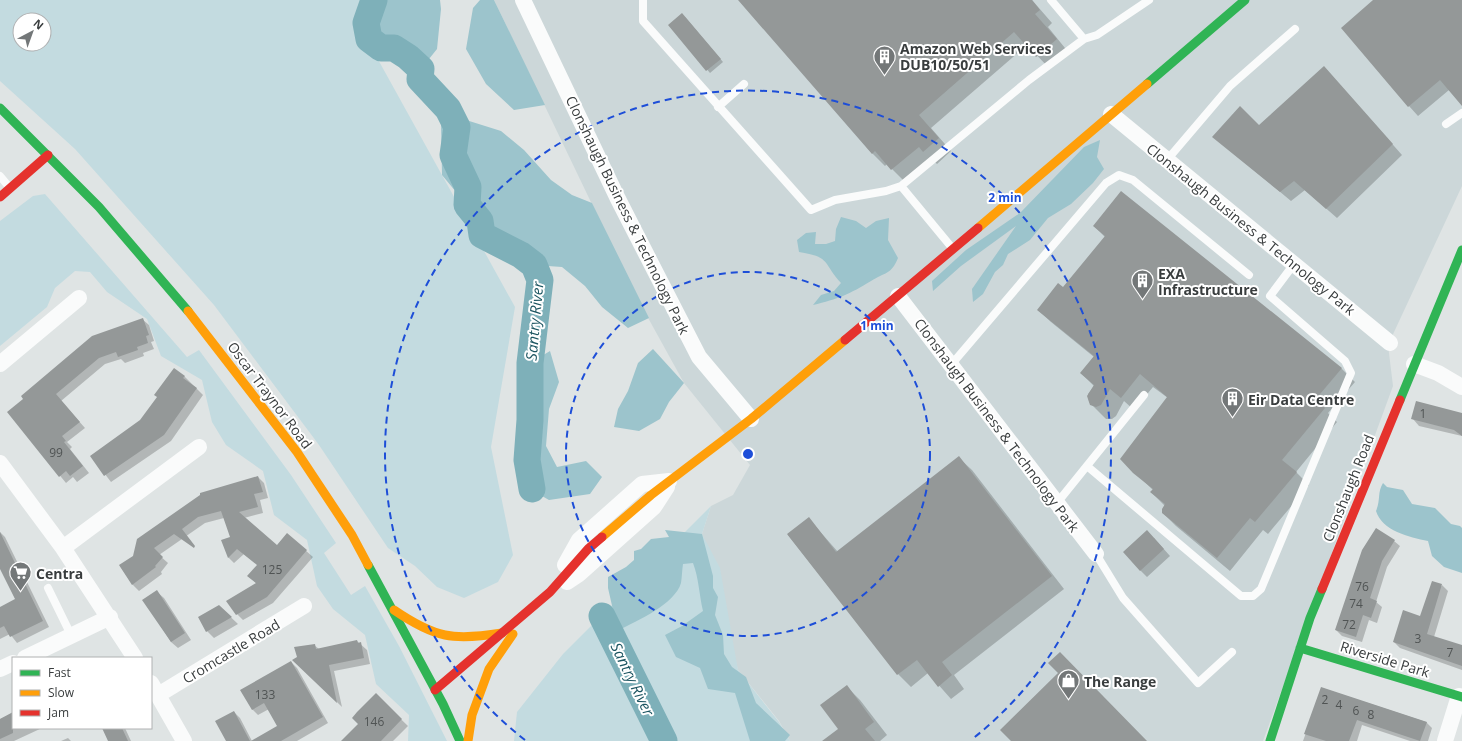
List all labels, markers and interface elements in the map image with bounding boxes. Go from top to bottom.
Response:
north arrow [12,12,52,52]
text: N [31,15,47,33]
place label: Amazon Web Services DUB10/50/51 [900,39,1052,74]
building icon: Amazon Web Services DUB10/50/51 [871,43,897,76]
street label: Clonshaugh Business & Technology Park [562,93,695,338]
street label: Clonshaugh Business & Technology Park [1143,139,1360,320]
text: 2 min [988,189,1022,206]
place label: EXA Infrastructure [1158,264,1258,299]
building icon: EXA Infrastructure [1129,268,1155,301]
water label: Santry River [521,280,547,361]
street label: Clonshaugh Business & Technology Park [910,314,1084,536]
text: 1 min [860,317,894,334]
street label: Oscar Traynor Road [223,338,317,452]
building icon: Eir Data Centre [1220,386,1246,419]
place label: Eir Data Centre [1248,390,1354,409]
house number: 1 [1420,405,1426,422]
street label: Clonshaugh Road [1318,431,1378,545]
house number: 99 [49,444,63,461]
centre of rings [741,447,755,461]
supermarket icon: Centra [8,560,34,593]
house number: 125 [262,561,282,578]
place label: Centra [36,564,83,583]
house number: 76 [1355,578,1369,595]
house number: 74 [1349,595,1363,612]
street label: Cromcastle Road [179,614,283,688]
house number: 72 [1342,616,1356,633]
house number: 3 [1415,630,1422,647]
street label: Riverside Park [1338,636,1433,682]
water label: Santry River [607,639,660,720]
house number: 7 [1447,644,1454,661]
legend [12,657,152,729]
text: Fast [48,664,71,681]
shop icon: The Range [1055,668,1081,701]
place label: The Range [1084,672,1156,691]
text: Slow [48,684,75,701]
house number: 133 [255,686,275,703]
house number: 2 [1322,691,1329,708]
house number: 4 [1336,696,1343,713]
house number: 6 [1353,702,1360,719]
text: Jam [47,704,69,721]
house number: 8 [1368,706,1375,723]
house number: 146 [364,713,384,730]

